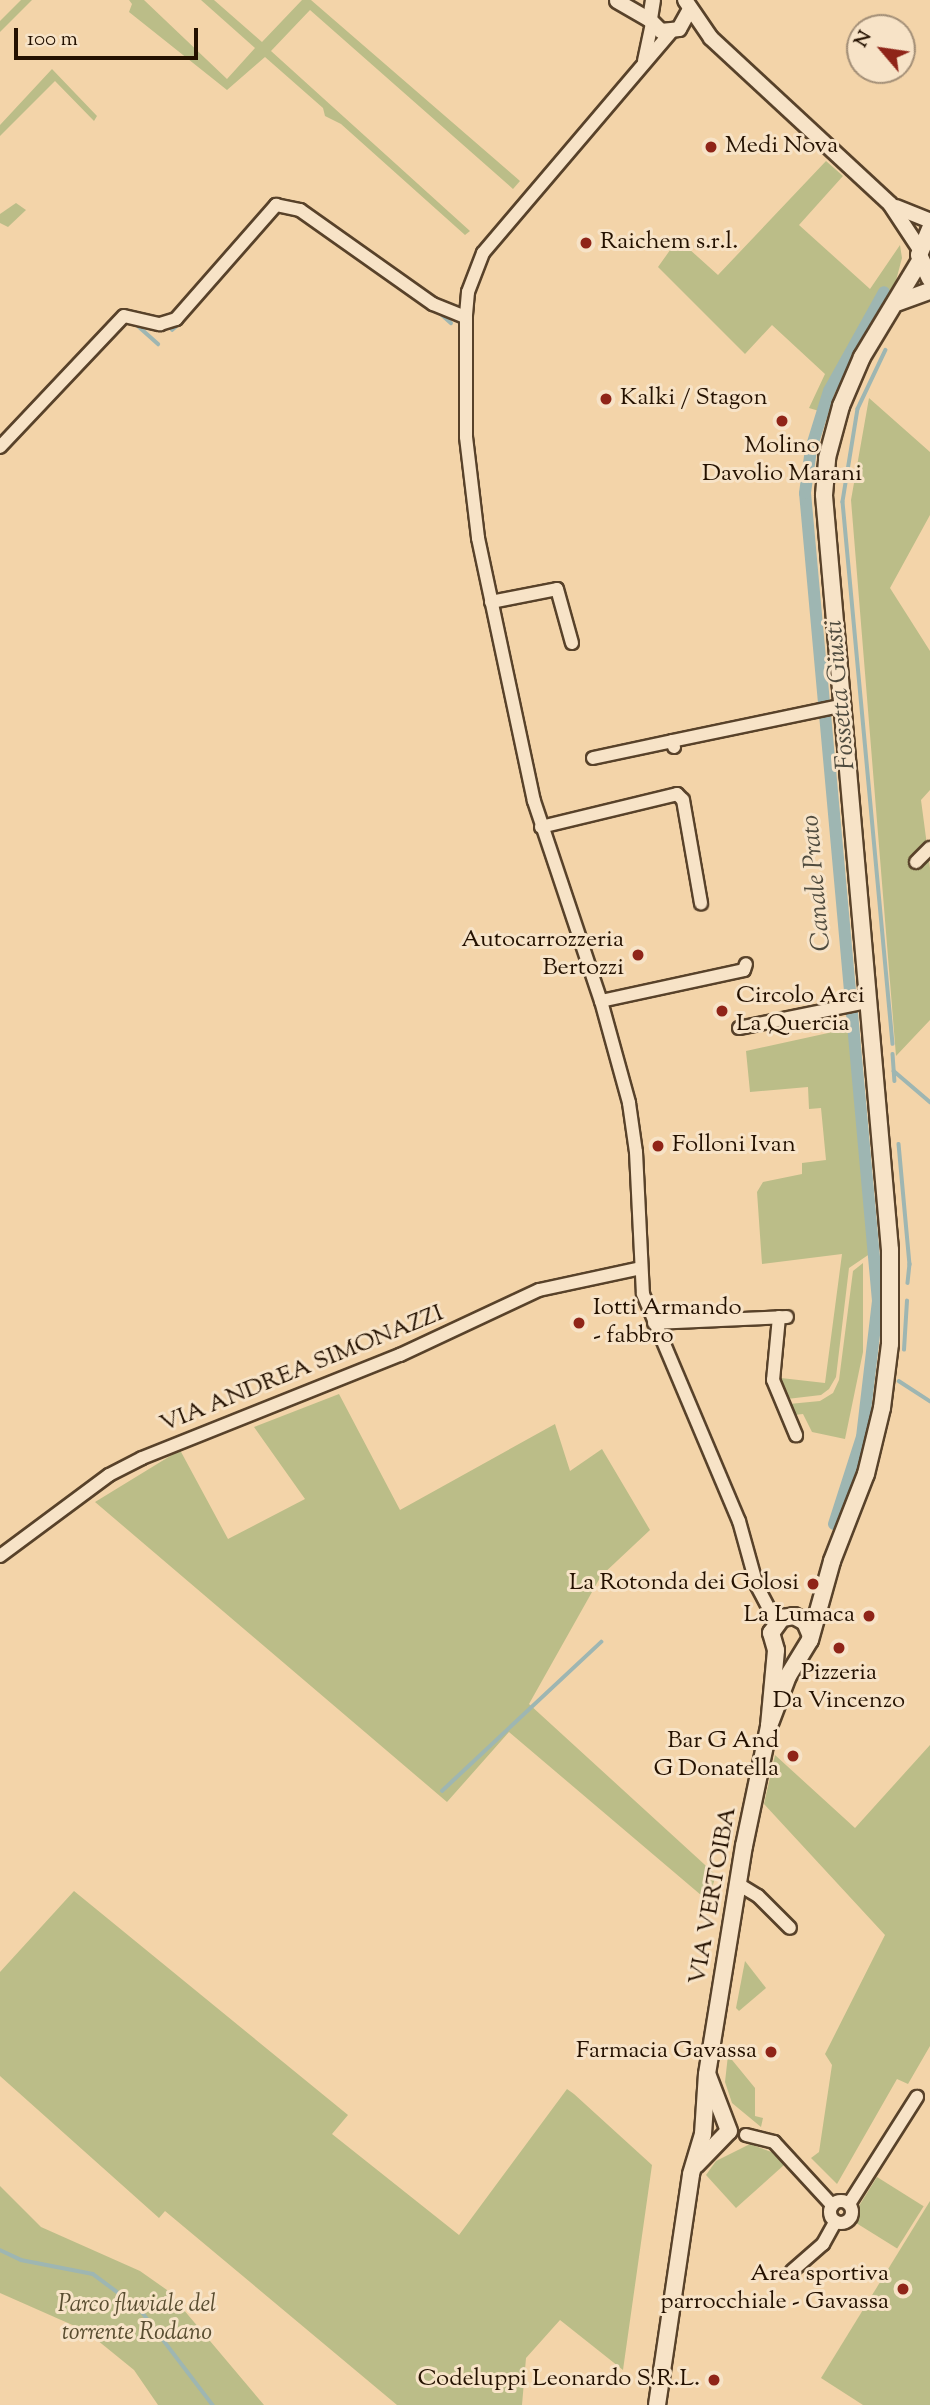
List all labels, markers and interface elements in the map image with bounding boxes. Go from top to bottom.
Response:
scale bar [18,14,201,58]
north arrow [846,14,916,84]
text: 100 m [27,25,78,55]
text: N [848,26,879,53]
place label: Medi Nova [725,133,838,161]
marker: Medi Nova [703,139,719,155]
place label: Raichem s.r.l. [600,229,738,257]
marker: Raichem s.r.l. [578,235,594,251]
place label: Kalki / Stagon [620,385,768,413]
marker: Kalki / Stagon [598,391,614,407]
marker: Molino Davolio Marani [774,413,790,429]
place label: Molino Davolio Marani [702,433,862,489]
water label: Fossetta Giusti [819,619,863,771]
water label: Canale Prato [796,814,838,952]
place label: Autocarrozzeria Bertozzi [461,927,624,983]
marker: Autocarrozzeria Bertozzi [630,947,646,963]
place label: Circolo Arci La Quercia [736,983,865,1039]
marker: Circolo Arci La Quercia [714,1003,730,1019]
place label: Folloni Ivan [672,1132,796,1160]
marker: Folloni Ivan [650,1138,666,1154]
place label: Iotti Armando - fabbro [593,1295,742,1351]
street label: VIA ANDREA SIMONAZZI [156,1300,448,1440]
marker: Iotti Armando - fabbro [571,1315,587,1331]
place label: La Rotonda dei Golosi [569,1570,799,1598]
marker: La Rotonda dei Golosi [805,1576,821,1592]
place label: La Lumaca [744,1602,855,1630]
marker: La Lumaca [861,1608,877,1624]
marker: Pizzeria Da Vincenzo [831,1640,847,1656]
place label: Pizzeria Da Vincenzo [773,1660,905,1716]
place label: Bar G And G Donatella [653,1728,779,1784]
marker: Bar G And G Donatella [785,1748,801,1764]
street label: VIA VERTOIBA [684,1805,744,1987]
place label: Farmacia Gavassa [576,2038,757,2066]
marker: Farmacia Gavassa [763,2044,779,2060]
place label: Area sportiva parrocchiale - Gavassa [660,2261,889,2317]
marker: Area sportiva parrocchiale - Gavassa [895,2281,911,2297]
park label: Parco fluviale del torrente Rodano [58,2292,216,2348]
place label: Codeluppi Leonardo S.R.L. [417,2366,700,2394]
marker: Codeluppi Leonardo S.R.L. [706,2372,722,2388]

